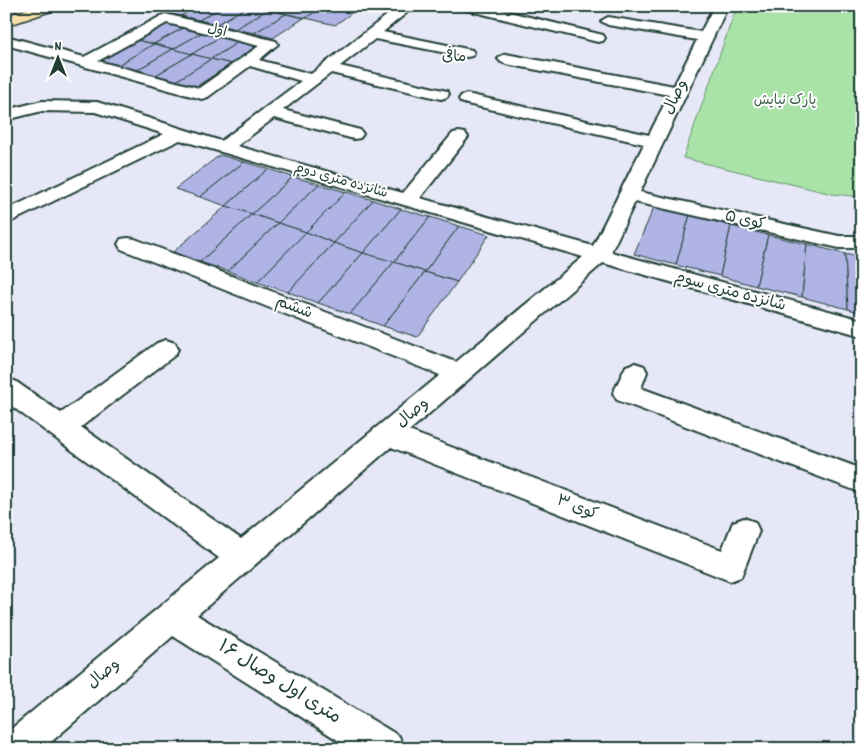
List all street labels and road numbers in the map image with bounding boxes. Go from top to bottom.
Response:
street label: اول [205,19,229,43]
street label: وصال [657,75,695,119]
street label: شانزده متری دوم [292,158,390,204]
street label: کوی ۵ [722,205,768,237]
street label: شانزده متری سوم [672,266,788,318]
street label: ششم [272,290,316,326]
street label: وصال [391,392,435,434]
street label: کوی ۳ [553,490,601,526]
street label: ۱۶ متری اول وصال [212,634,346,732]
street label: وصال [82,653,126,695]

